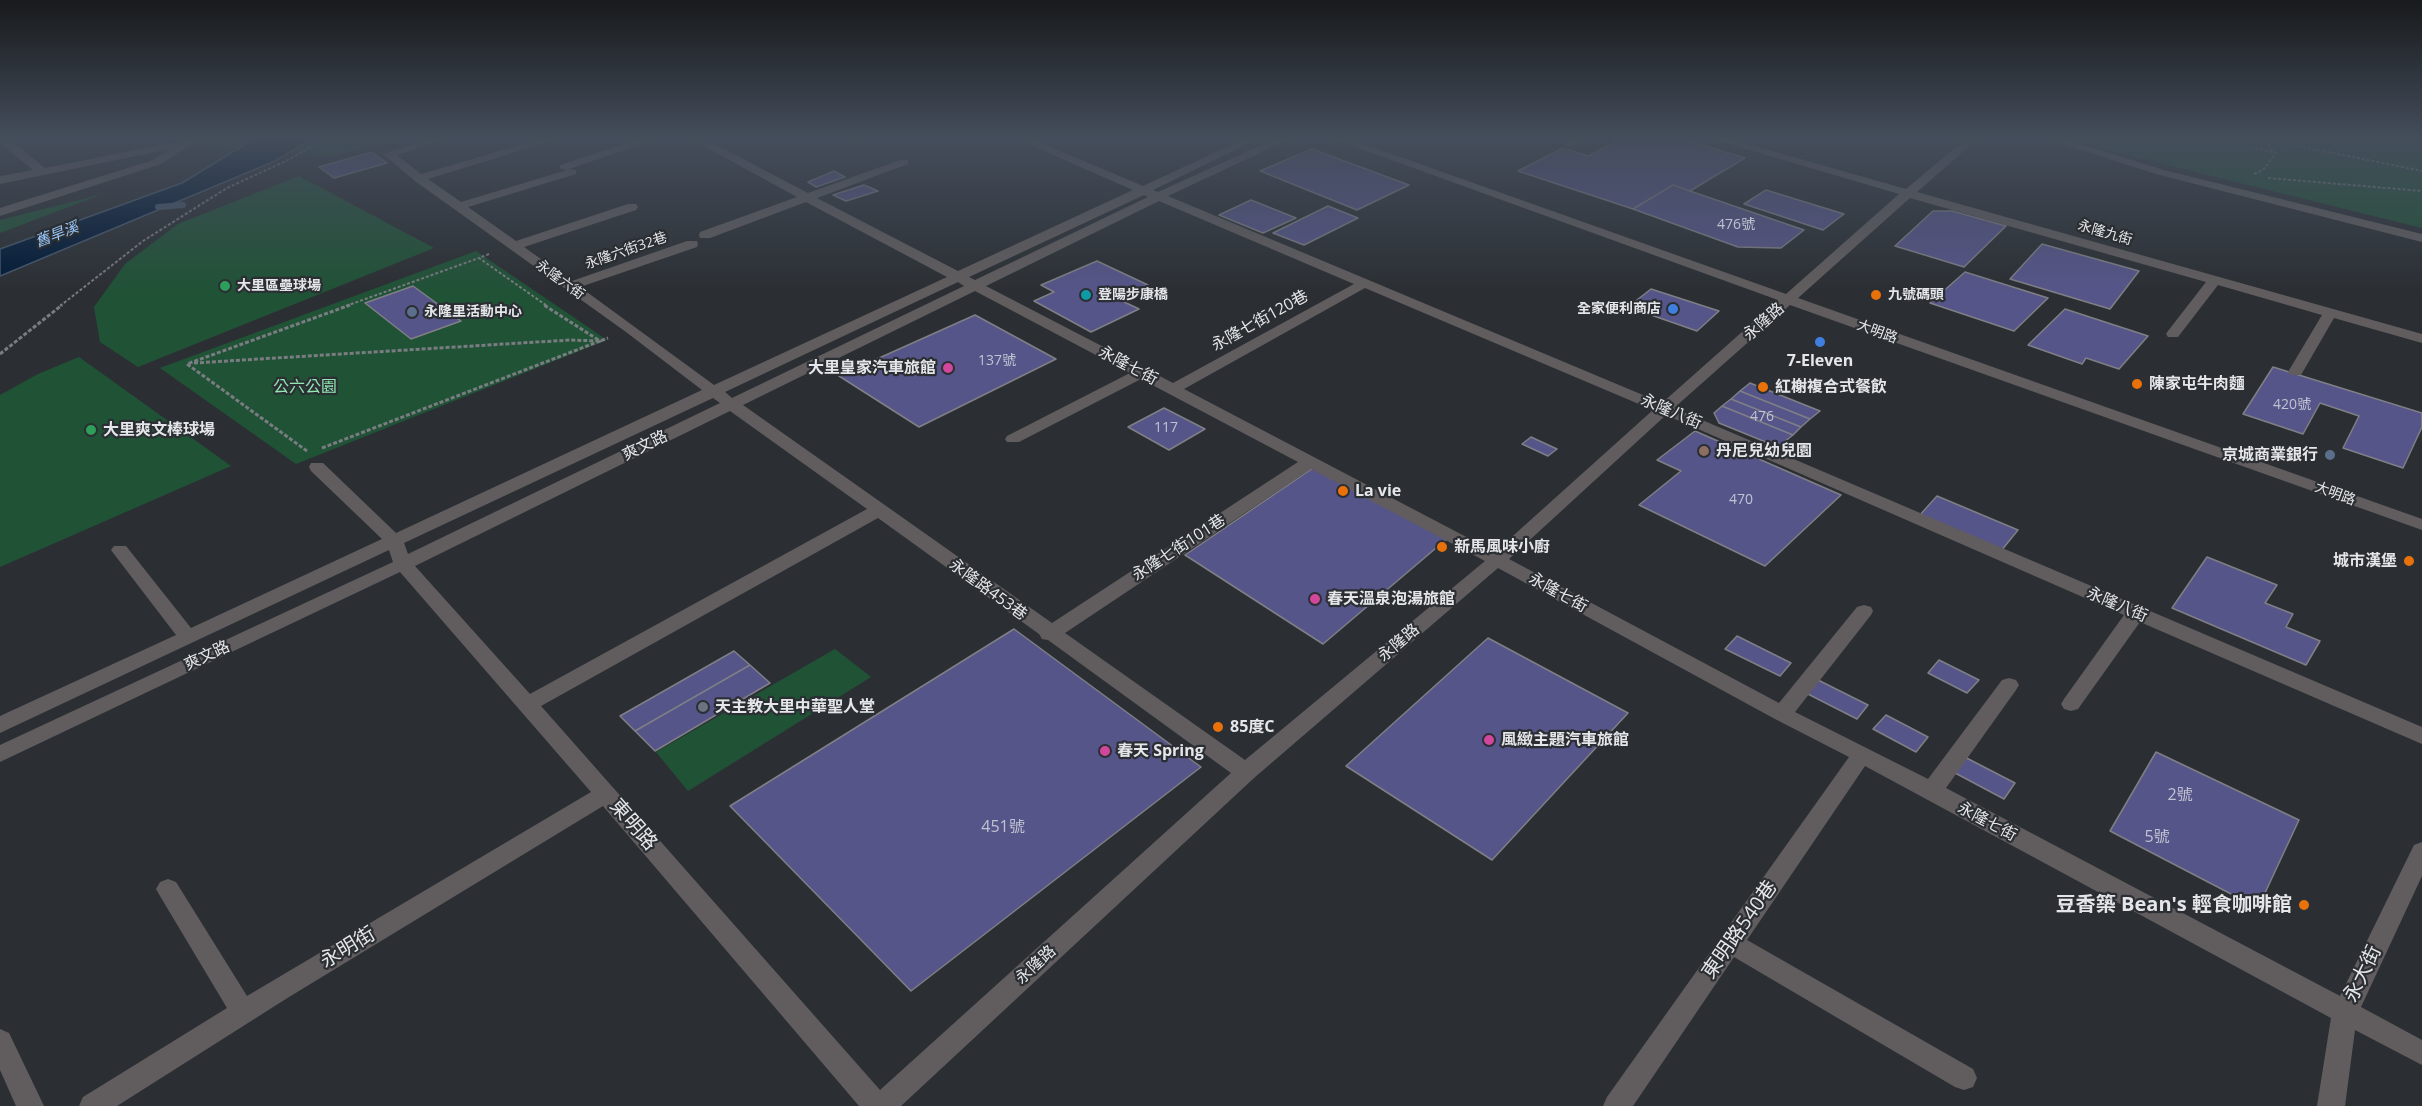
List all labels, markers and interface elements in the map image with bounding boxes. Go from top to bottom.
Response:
house number: 476號 [1717,217,1755,233]
street label: 永隆九街 [2076,217,2134,249]
water label: 舊旱溪 [33,219,81,251]
street label: 永隆六街32巷 [583,229,669,273]
street label: 永隆六街 [532,257,588,303]
place label: 大里區壘球場 [237,278,321,294]
marker: 大里區壘球場 [218,279,232,293]
place label: 登陽步康橋 [1098,287,1168,303]
street label: 永隆七街120巷 [1208,287,1312,355]
place label: 九號碼頭 [1888,287,1944,303]
marker: 登陽步康橋 [1079,288,1093,302]
marker: 九號碼頭 [1869,288,1883,302]
street label: 永隆路 [1740,299,1788,345]
place label: 全家便利商店 [1577,301,1661,317]
marker: 全家便利商店 [1666,302,1680,316]
place label: 永隆里活動中心 [424,304,522,320]
marker: 永隆里活動中心 [405,305,419,319]
street label: 大明路 [1854,317,1900,347]
marker: 7-Eleven [1813,335,1827,349]
street label: 永隆七街 [1095,343,1161,389]
place label: 7-Eleven [1787,351,1853,371]
house number: 137號 [978,353,1016,369]
place label: 大里皇家汽車旅館 [808,358,936,378]
marker: 大里皇家汽車旅館 [941,361,955,375]
place label: 陳家屯牛肉麵 [2149,374,2245,394]
park label: 公六公園 [273,377,337,397]
place label: 紅榭複合式餐飲 [1775,377,1887,397]
marker: 陳家屯牛肉麵 [2130,377,2144,391]
marker: 紅榭複合式餐飲 [1756,380,1770,394]
street label: 永隆八街 [1638,391,1704,433]
house number: 420號 [2273,397,2311,413]
house number: 476 [1750,409,1774,425]
place label: 大里爽文棒球場 [103,420,215,440]
house number: 117 [1154,420,1178,436]
marker: 大里爽文棒球場 [84,423,98,437]
street label: 爽文路 [619,427,671,465]
place label: 丹尼兒幼兒園 [1716,441,1812,461]
marker: 丹尼兒幼兒園 [1697,444,1711,458]
place label: 京城商業銀行 [2222,445,2318,465]
marker: 京城商業銀行 [2323,448,2337,462]
street label: 大明路 [2312,479,2358,509]
place label: La vie [1355,481,1401,501]
marker: La vie [1336,484,1350,498]
house number: 470 [1729,492,1753,508]
street label: 永隆七街101巷 [1129,511,1229,585]
place label: 新馬風味小廚 [1454,537,1550,557]
marker: 新馬風味小廚 [1435,540,1449,554]
place label: 城市漢堡 [2333,551,2397,571]
marker: 城市漢堡 [2402,554,2416,568]
street label: 永隆路453巷 [945,555,1031,625]
street label: 永隆七街 [1525,569,1591,617]
street label: 永隆八街 [2084,584,2150,626]
place label: 春天溫泉泡湯旅館 [1327,589,1455,609]
marker: 春天溫泉泡湯旅館 [1308,592,1322,606]
street label: 永隆路 [1374,620,1424,666]
street label: 爽文路 [181,637,233,675]
place label: 天主教大里中華聖人堂 [715,697,875,717]
marker: 天主教大里中華聖人堂 [696,700,710,714]
place label: 85度C [1230,717,1274,737]
marker: 85度C [1211,720,1225,734]
place label: 風緻主題汽車旅館 [1501,730,1629,750]
marker: 風緻主題汽車旅館 [1482,733,1496,747]
place label: 春天 Spring [1117,741,1204,761]
marker: 春天 Spring [1098,744,1112,758]
house number: 2號 [2167,785,2193,805]
street label: 東明路 [604,794,662,856]
street label: 永隆七街 [1954,799,2020,845]
house number: 451號 [981,817,1025,837]
house number: 5號 [2144,827,2170,847]
street label: 東明路540巷 [1697,876,1783,984]
place label: 豆香築 Bean's 輕食咖啡館 [2056,893,2292,917]
marker: 豆香築 Bean's 輕食咖啡館 [2297,898,2311,912]
street label: 永明街 [316,922,380,974]
street label: 永隆路 [1012,942,1060,988]
street label: 永大街 [2339,942,2387,1006]

